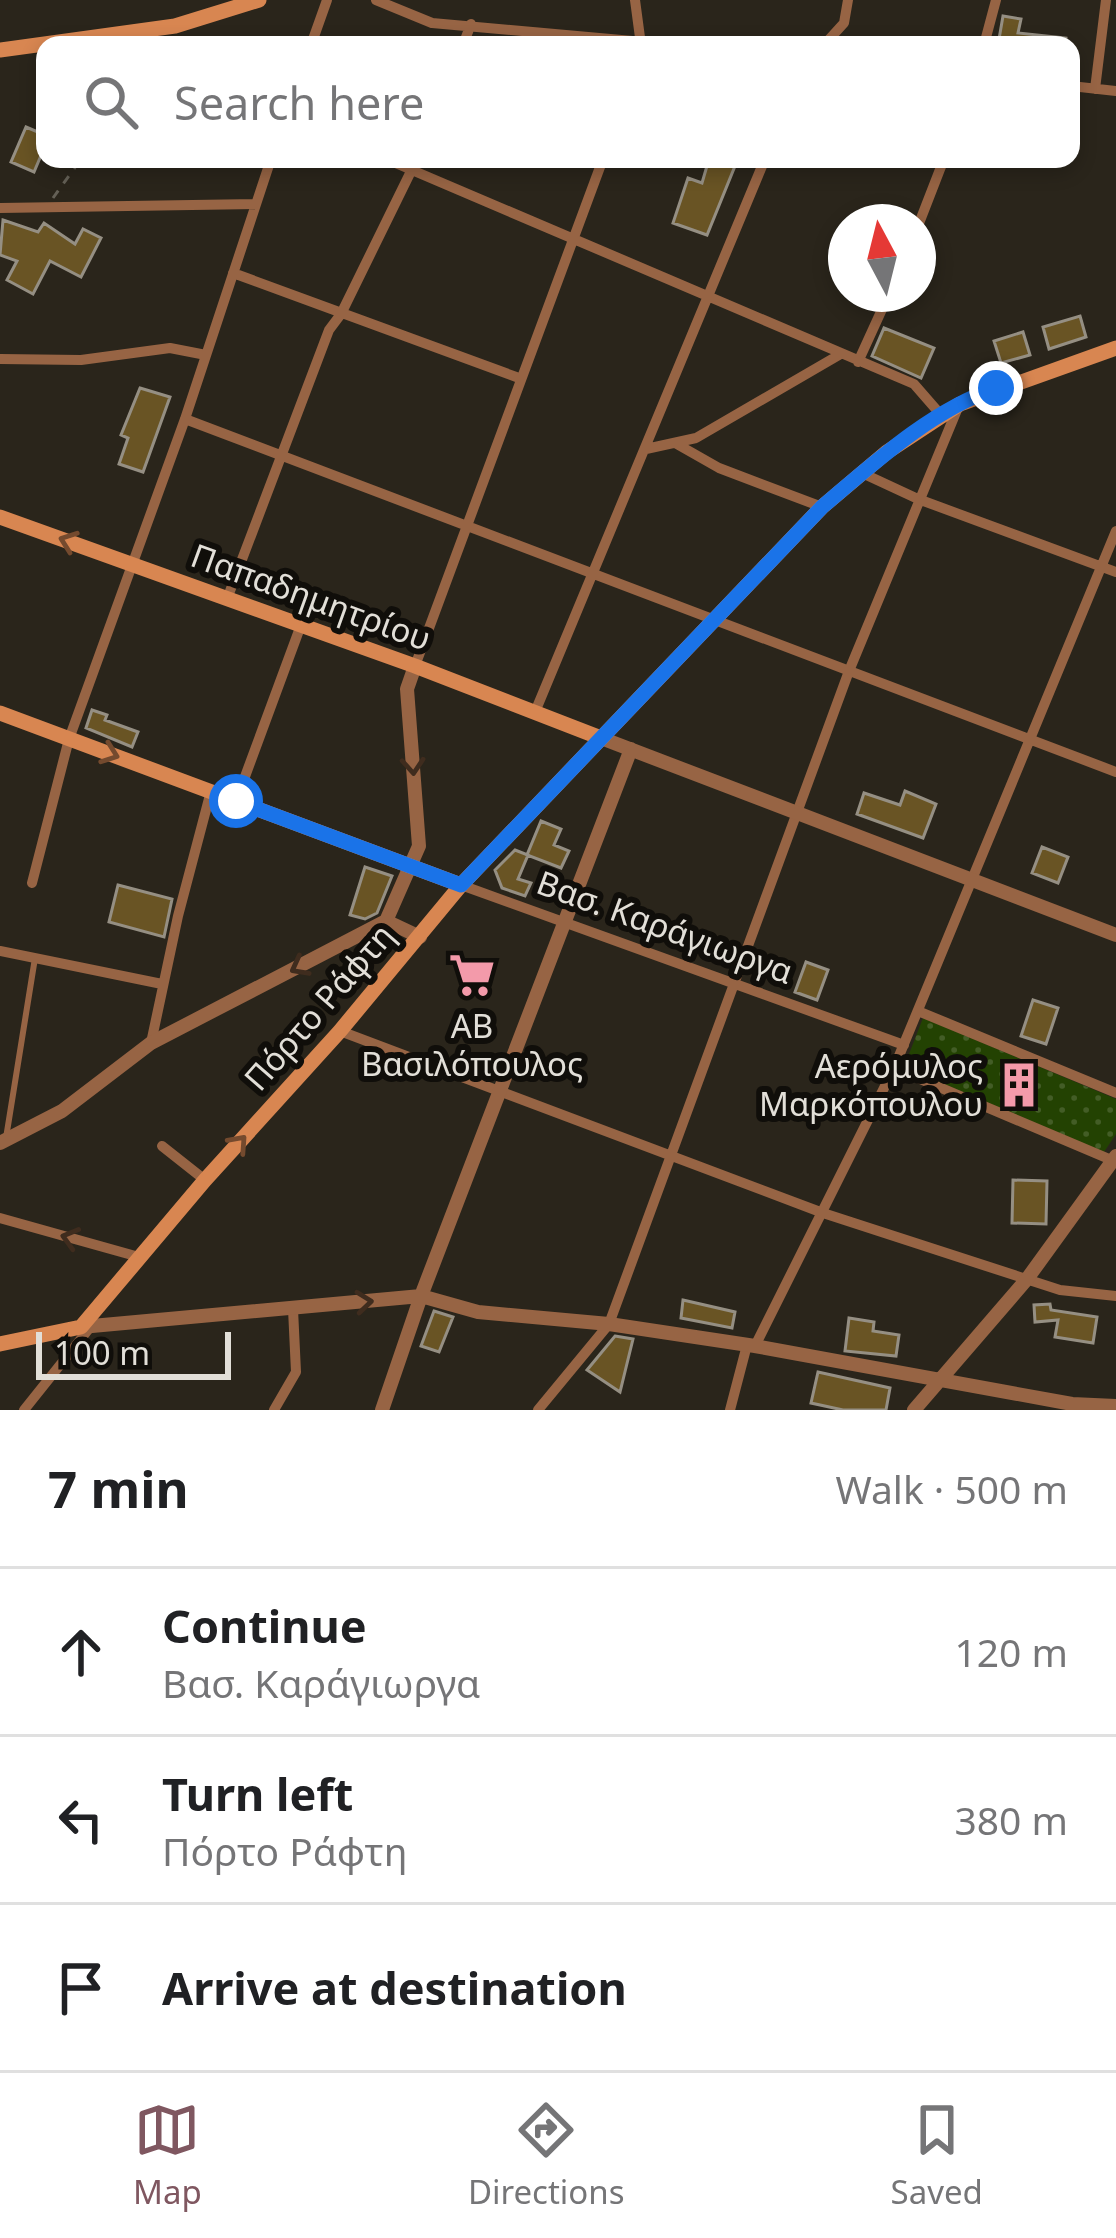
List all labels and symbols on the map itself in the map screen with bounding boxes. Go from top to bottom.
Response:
north arrow [828,204,936,312]
route end [969,361,1023,415]
one-way arrow [59,531,80,555]
street label: Παπαδημητρίου [185,532,437,661]
one-way arrow [98,740,119,764]
one-way arrow [399,757,425,776]
route start [209,774,263,828]
street label: Βασ. Καράγιωργα [531,859,799,994]
street label: Πόρτο Ράφτη [234,914,404,1100]
supermarket icon: ΑΒ Βασιλόπουλος [447,950,497,1000]
one-way arrow [290,953,311,976]
place label: ΑΒ Βασιλόπουλος [361,1003,583,1086]
place label: Αερόμυλος Μαρκόπουλου [759,1043,983,1126]
building icon: Αερόμυλος Μαρκόπουλου [994,1060,1044,1110]
one-way arrow [225,1135,246,1156]
one-way arrow [60,1227,80,1252]
one-way arrow [355,1290,374,1315]
scale bar [36,1326,231,1379]

